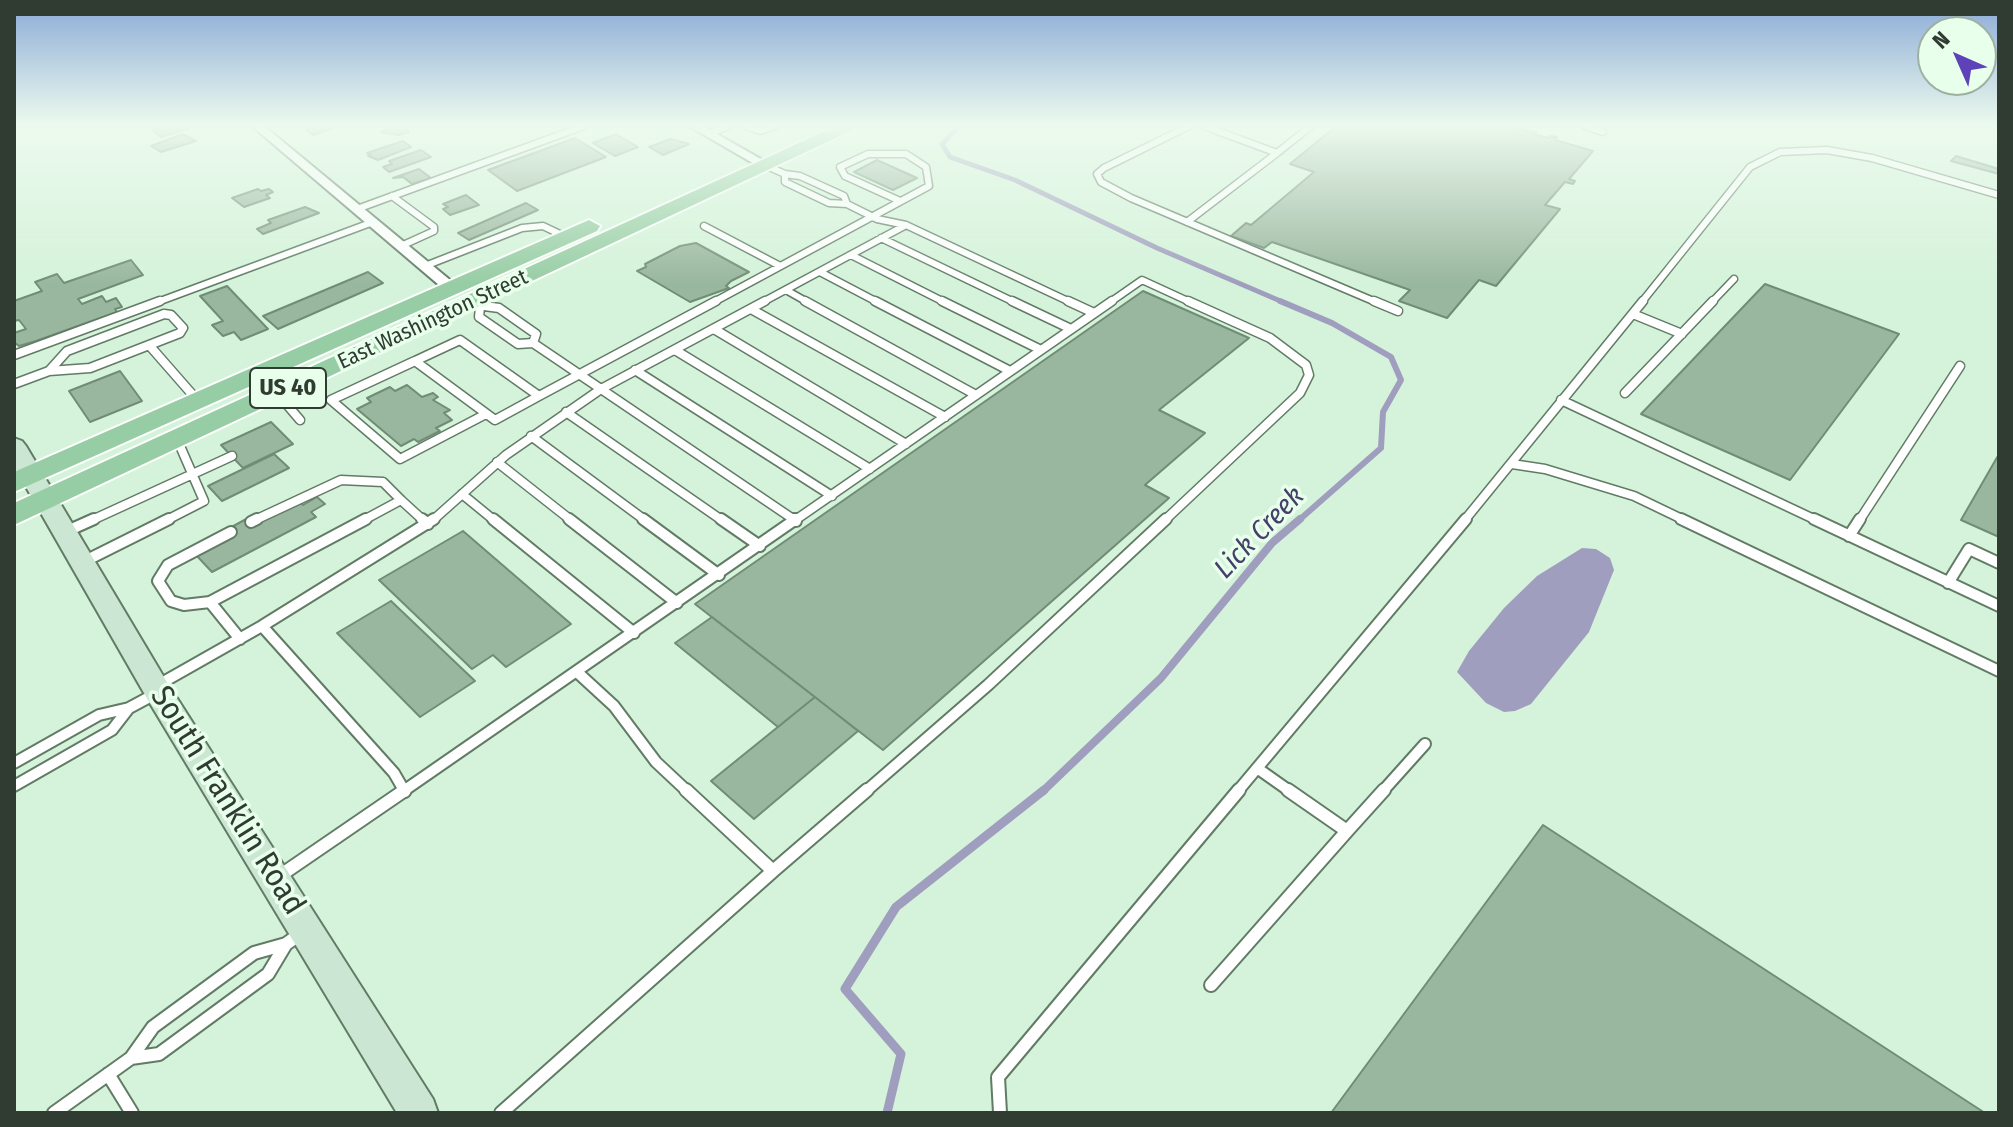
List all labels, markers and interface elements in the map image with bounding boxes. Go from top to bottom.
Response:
north arrow [1917,16,1997,96]
text: N [1927,26,1955,54]
street label: East Washington Street [334,264,532,376]
road number: US 40 [250,368,326,408]
water label: Lick Creek [1208,480,1312,586]
street label: South Franklin Road [141,680,313,922]

